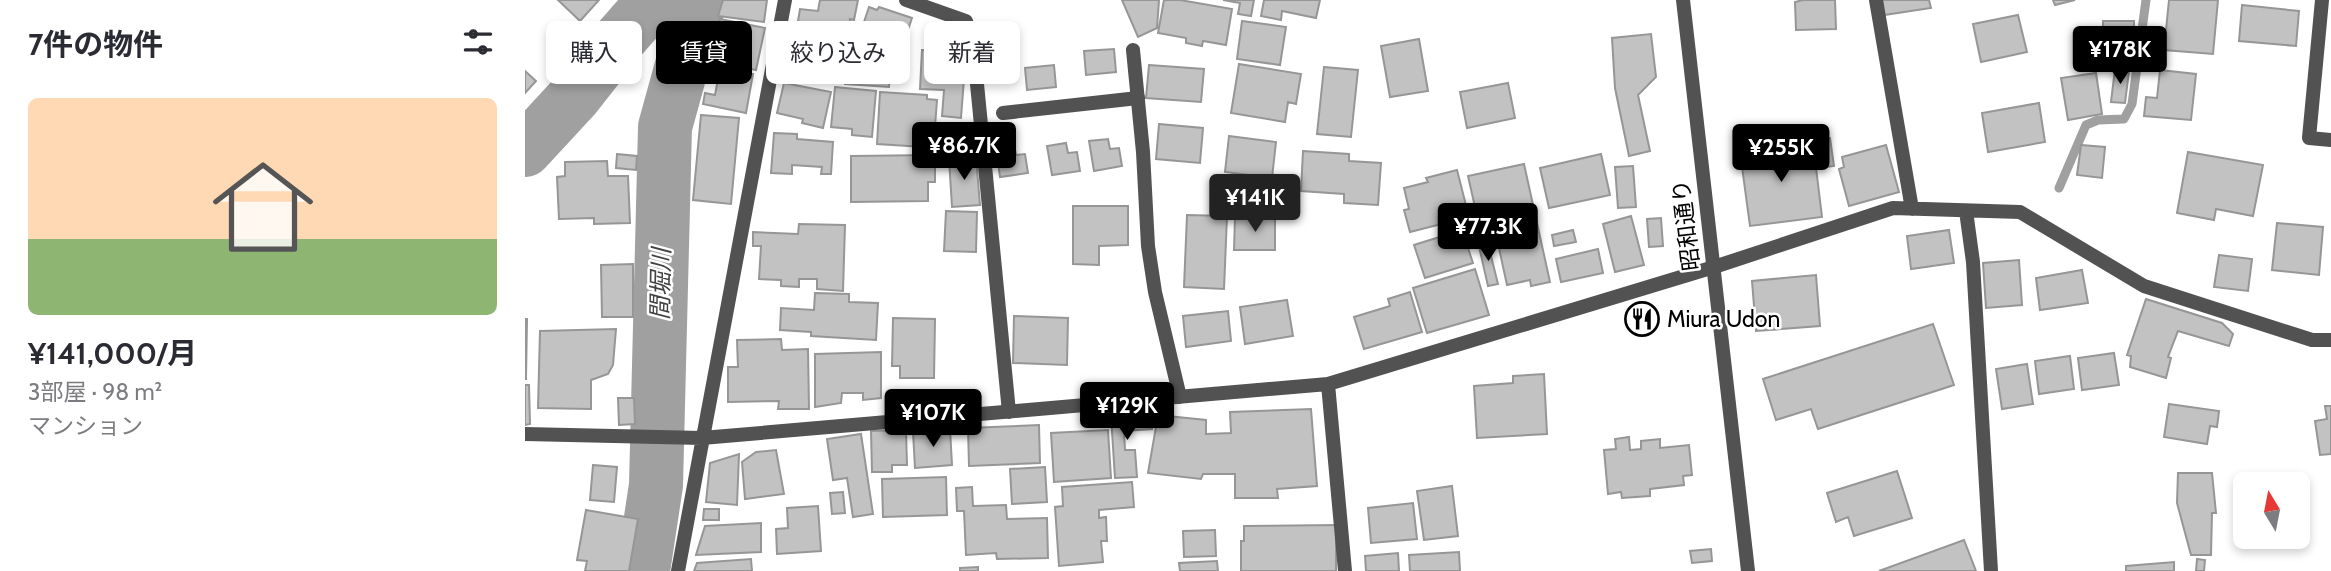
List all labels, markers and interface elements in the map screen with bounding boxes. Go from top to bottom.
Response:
chip: 購入 [546,21,642,84]
chip: 賃貸 [656,21,752,84]
chip: 絞り込み [766,21,910,84]
chip: 新着 [924,21,1020,84]
icon: filters [459,23,497,61]
text: 7件の物件 [28,26,163,63]
pin: ¥178K [2071,27,2169,86]
text: ¥178K [2089,35,2151,63]
pin: ¥86.7K [907,122,1021,182]
pin: ¥255K [1732,124,1830,184]
text: ¥86.7K [928,131,1000,159]
text: ¥255K [1748,133,1814,161]
icon: home [200,144,326,270]
pin: ¥141K [1206,174,1304,234]
street label: 昭和通り [1666,178,1706,272]
text: ¥141K [1225,183,1285,211]
pin: ¥77.3K [1431,204,1545,263]
text: ¥77.3K [1454,212,1522,240]
water label: 間堀川 [645,245,676,320]
restaurant icon: Miura Udon [1623,300,1661,338]
place label: Miura Udon [1667,305,1780,333]
text: ¥141,000/月 [28,335,197,372]
text: 3部屋 · 98 m² [28,378,162,406]
pin: ¥129K [1078,382,1176,442]
pin: ¥107K [884,390,982,449]
text: ¥129K [1096,391,1158,419]
text: ¥107K [901,398,965,426]
text: マンション [28,412,143,440]
north arrow [2233,472,2310,550]
map controls [2233,472,2310,549]

